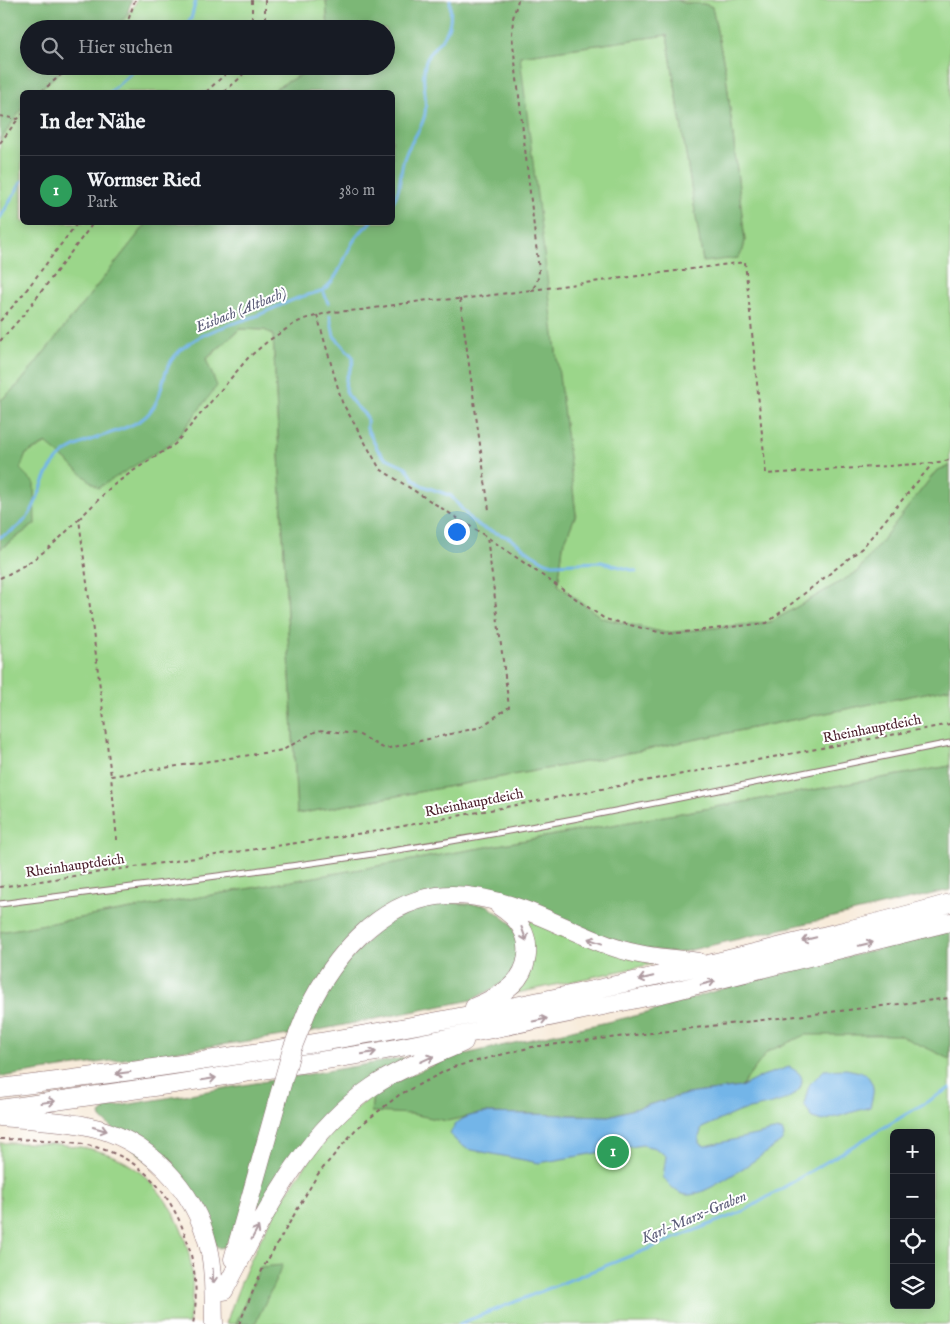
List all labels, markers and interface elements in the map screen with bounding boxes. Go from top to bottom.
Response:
search box [20,20,395,75]
icon: search [38,34,66,62]
text: Hier suchen [78,36,173,60]
text: In der Nähe [40,109,146,136]
text: Wormser Ried [87,169,201,193]
text: 1 [53,181,59,201]
text: 380 m [339,181,375,201]
text: Park [87,193,117,213]
water label: Eisbach (Altbach) [192,283,289,337]
your location [444,519,470,545]
street label: Rheinhauptdeich [821,711,923,747]
street label: Rheinhauptdeich [423,785,525,821]
street label: Rheinhauptdeich [24,850,126,882]
one-way arrow [520,926,529,941]
one-way arrow [801,935,817,944]
one-way arrow [588,936,603,945]
one-way arrow [857,939,873,948]
one-way arrow [639,974,655,983]
one-way arrow [700,978,716,987]
one-way arrow [531,1015,547,1024]
one-way arrow [361,1048,377,1058]
one-way arrow [419,1053,434,1063]
one-way arrow [116,1068,132,1078]
one-way arrow [201,1073,217,1083]
one-way arrow [40,1097,56,1107]
one-way arrow [92,1125,108,1135]
map controls [890,1129,935,1309]
button: + [890,1129,935,1174]
pin: 1 [597,1133,629,1171]
button: − [890,1174,935,1219]
water label: Karl-Marx-Graben [638,1186,749,1248]
button: locate [890,1219,935,1264]
one-way arrow [251,1226,261,1240]
button: layers [890,1264,935,1309]
one-way arrow [208,1268,217,1284]

